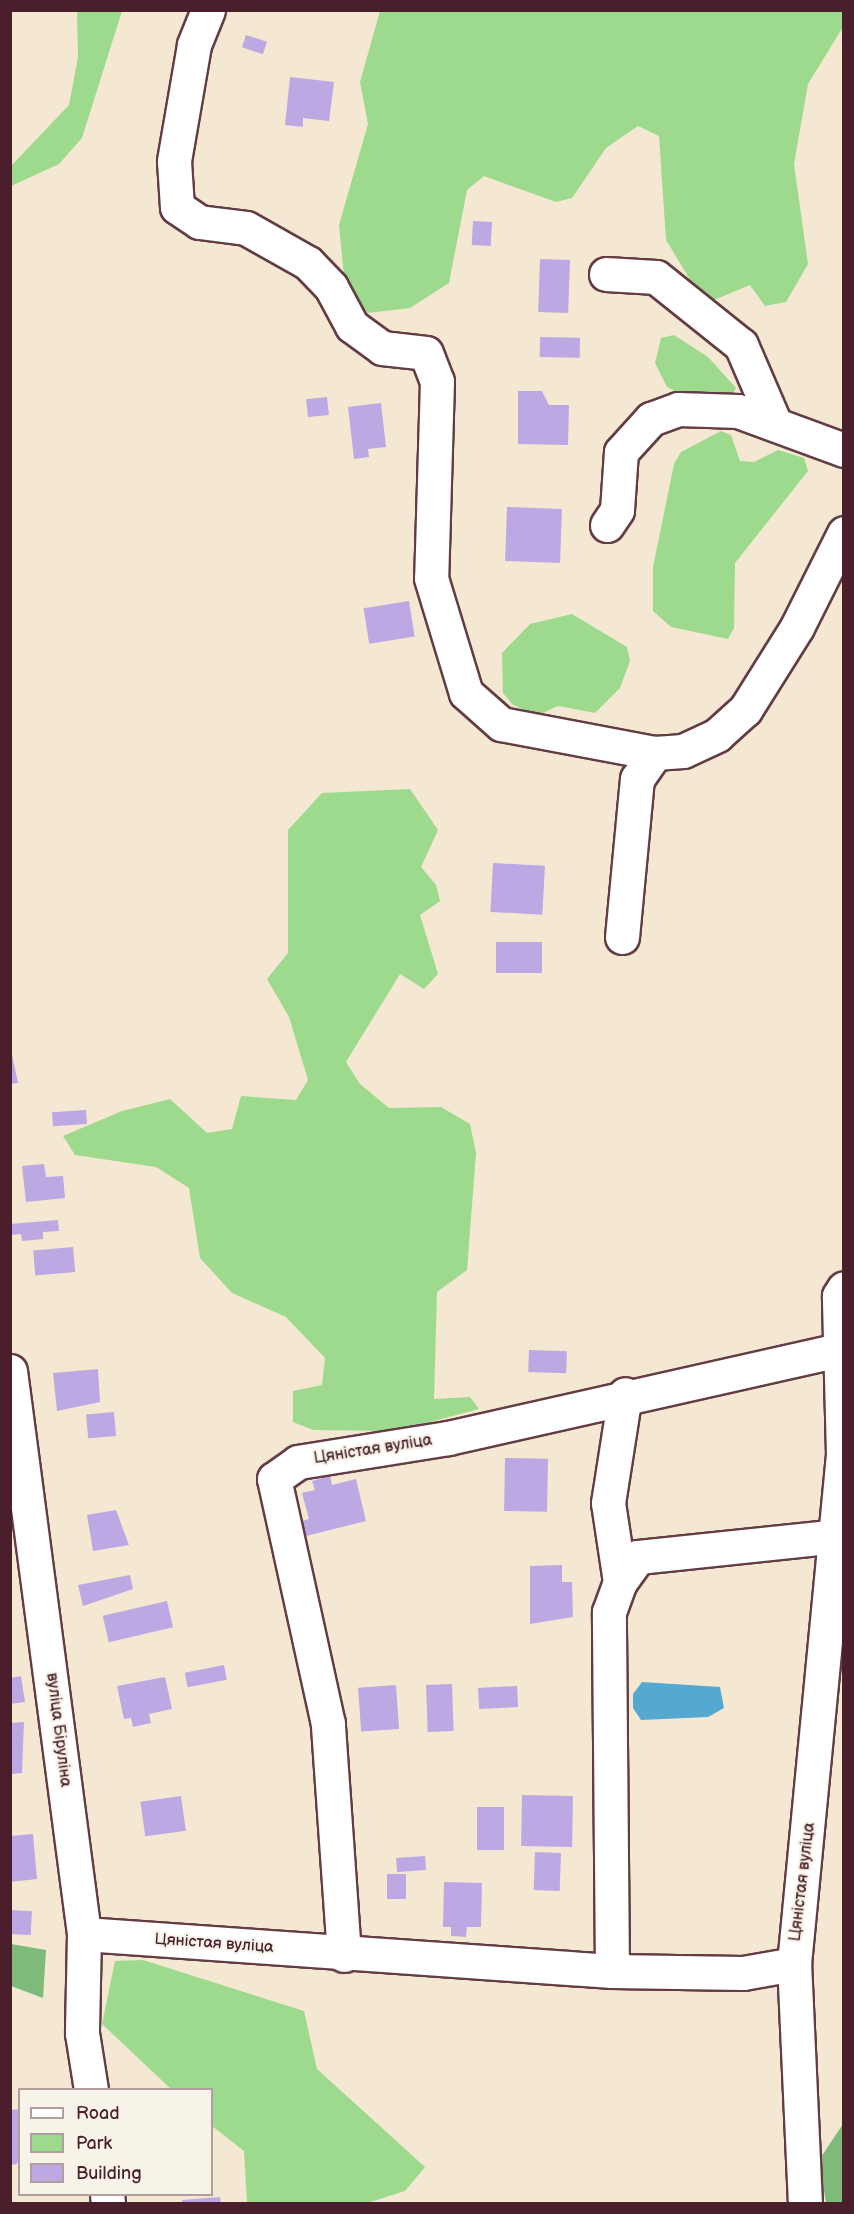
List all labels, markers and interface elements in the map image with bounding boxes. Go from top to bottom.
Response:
street label: Цяністая вуліца [313,1431,433,1469]
street label: вуліца Біруліна [41,1672,75,1788]
street label: Цяністая вуліца [786,1822,820,1942]
street label: Цяністая вуліца [154,1930,274,1958]
legend [18,2088,213,2196]
text: Road [76,2103,120,2124]
text: Park [76,2133,112,2154]
text: Building [76,2163,142,2184]

